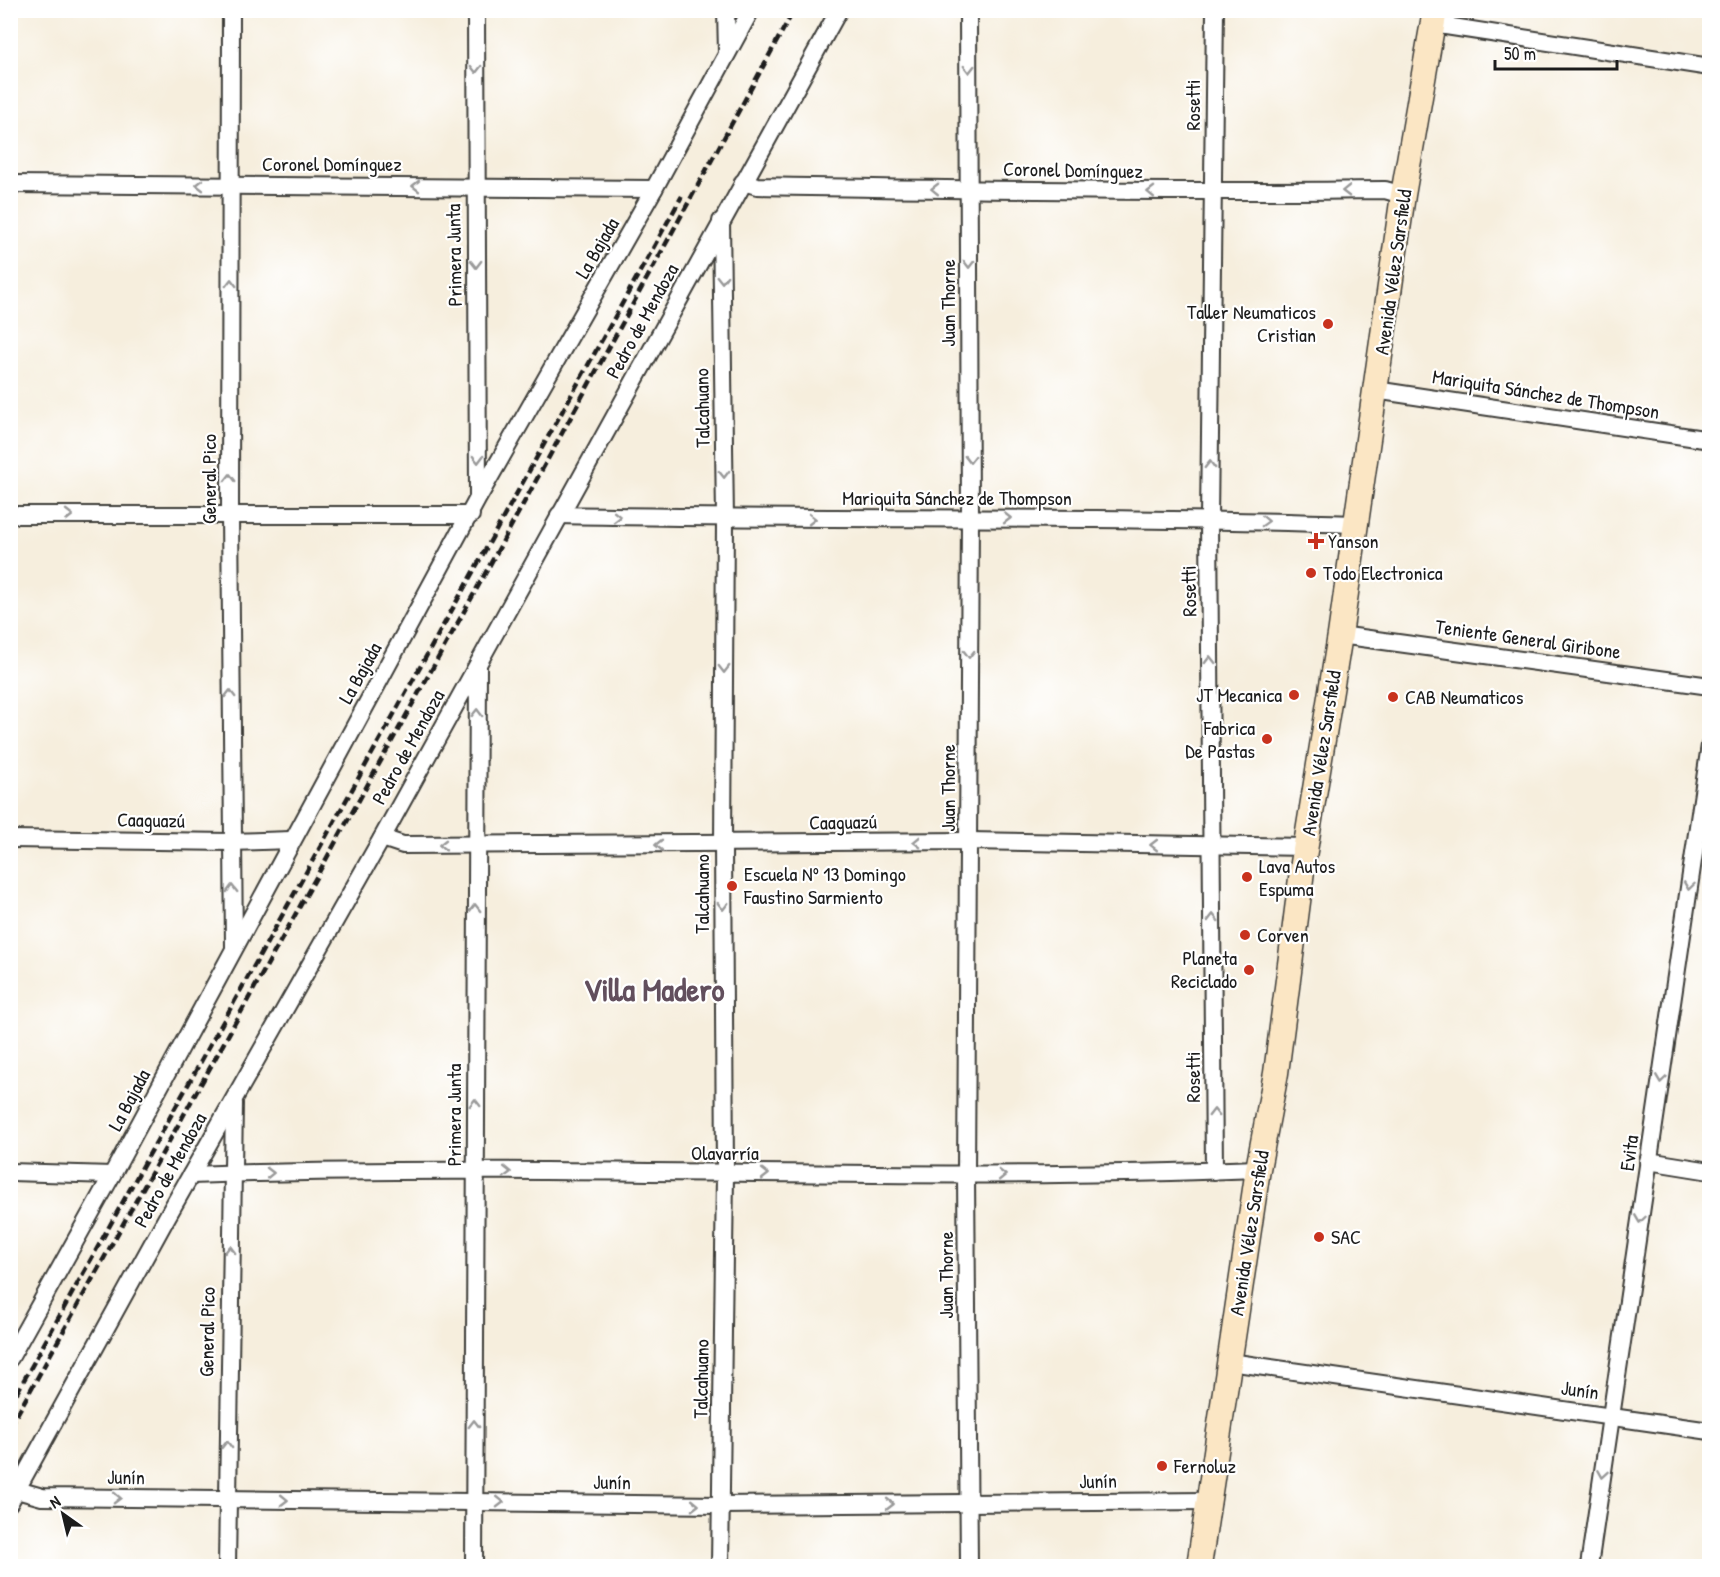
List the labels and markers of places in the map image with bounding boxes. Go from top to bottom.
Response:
place label: Taller Neumaticos Cristian [1187,298,1316,348]
marker: Taller Neumaticos Cristian [1321,317,1335,331]
place label: Yanson [1328,527,1379,554]
marker: Yanson [1309,534,1323,548]
place label: Todo Electronica [1323,559,1443,586]
marker: Todo Electronica [1304,566,1318,580]
place label: JT Mecanica [1196,681,1282,708]
place label: CAB Neumaticos [1405,683,1524,710]
marker: JT Mecanica [1287,688,1301,702]
marker: CAB Neumaticos [1386,690,1400,704]
place label: Fabrica De Pastas [1185,714,1255,764]
marker: Fabrica De Pastas [1260,732,1274,746]
place label: Lava Autos Espuma [1259,852,1335,902]
place label: Escuela Nº 13 Domingo Faustino Sarmiento [743,860,906,910]
marker: Lava Autos Espuma [1240,870,1254,884]
marker: Escuela Nº 13 Domingo Faustino Sarmiento [725,879,739,893]
place label: Corven [1257,921,1309,948]
marker: Corven [1238,928,1252,942]
place label: Planeta Reciclado [1171,944,1237,994]
marker: Planeta Reciclado [1242,963,1256,977]
place label: SAC [1331,1223,1361,1250]
marker: SAC [1312,1230,1326,1244]
place label: Fernoluz [1173,1452,1237,1479]
marker: Fernoluz [1155,1459,1169,1473]

